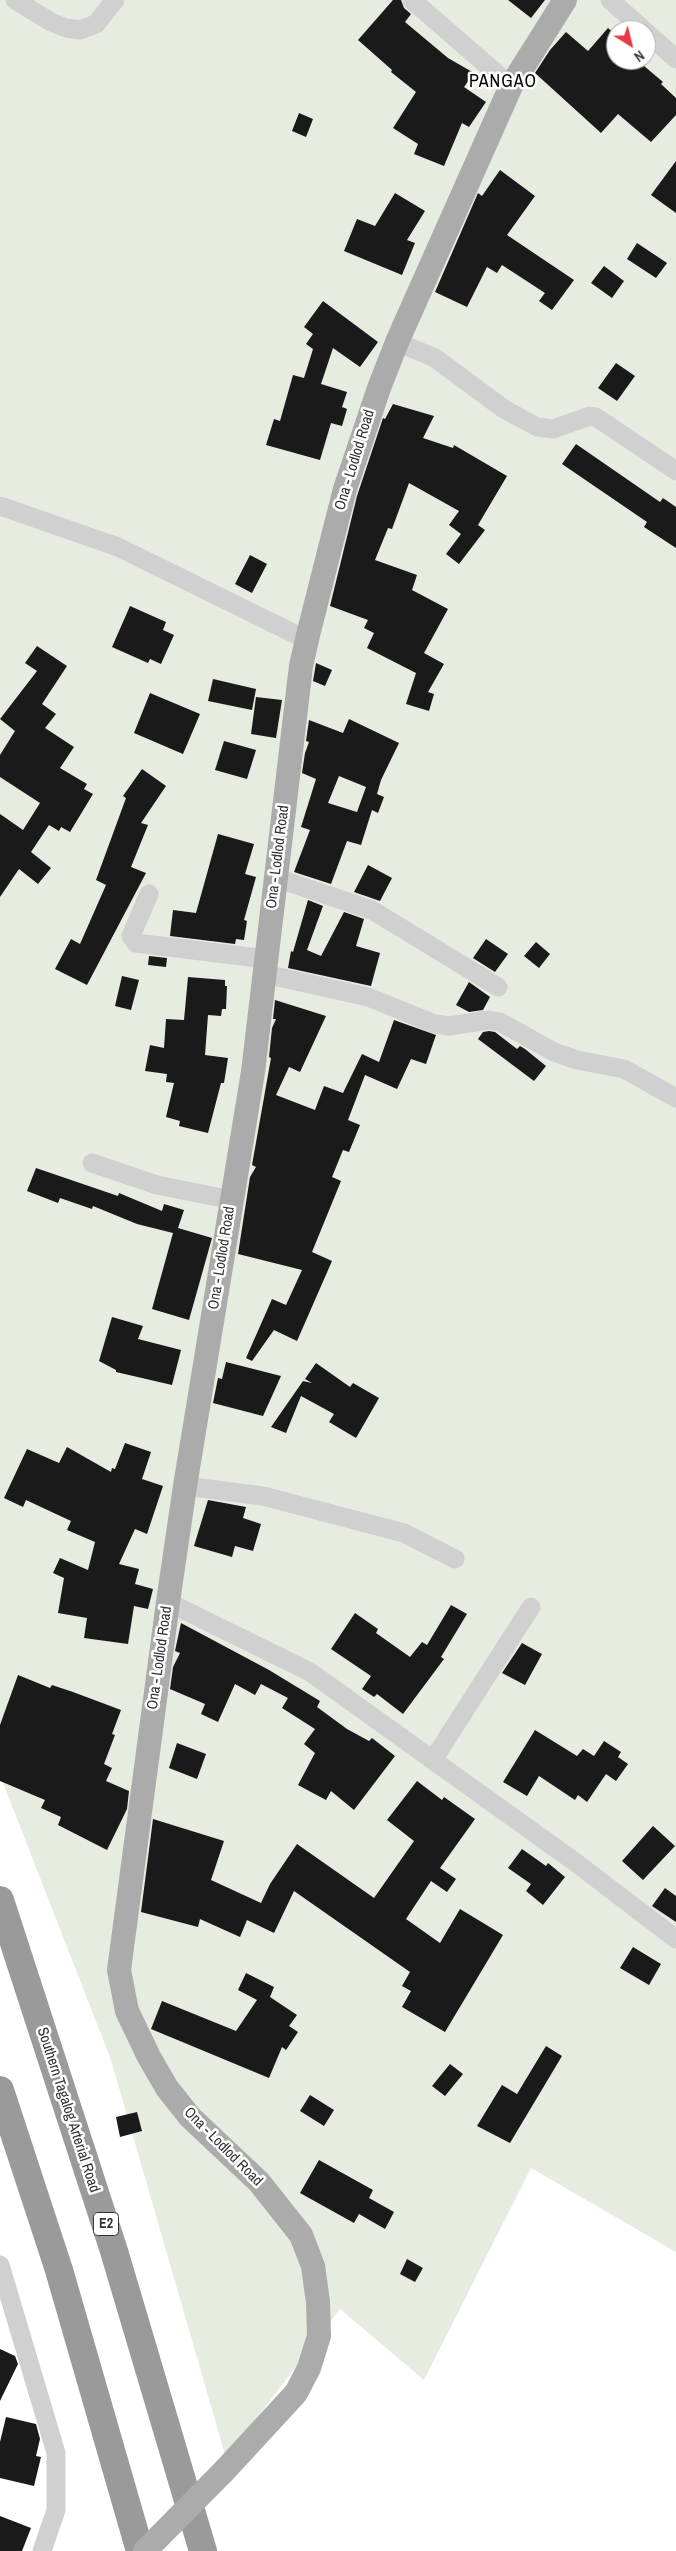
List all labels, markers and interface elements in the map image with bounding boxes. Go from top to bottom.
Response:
north arrow [606,20,656,70]
text: N [631,47,648,66]
district label: PANGAO [468,71,538,93]
street label: Ona - Lodlod Road [331,408,379,512]
street label: Ona - Lodlod Road [263,804,293,910]
street label: Ona - Lodlod Road [205,1205,239,1311]
street label: Ona - Lodlod Road [144,1605,176,1711]
street label: Southern Tagalog Arterial Road [33,2025,103,2195]
street label: Ona - Lodlod Road [180,2104,266,2190]
road number: E2 [94,2212,118,2236]

